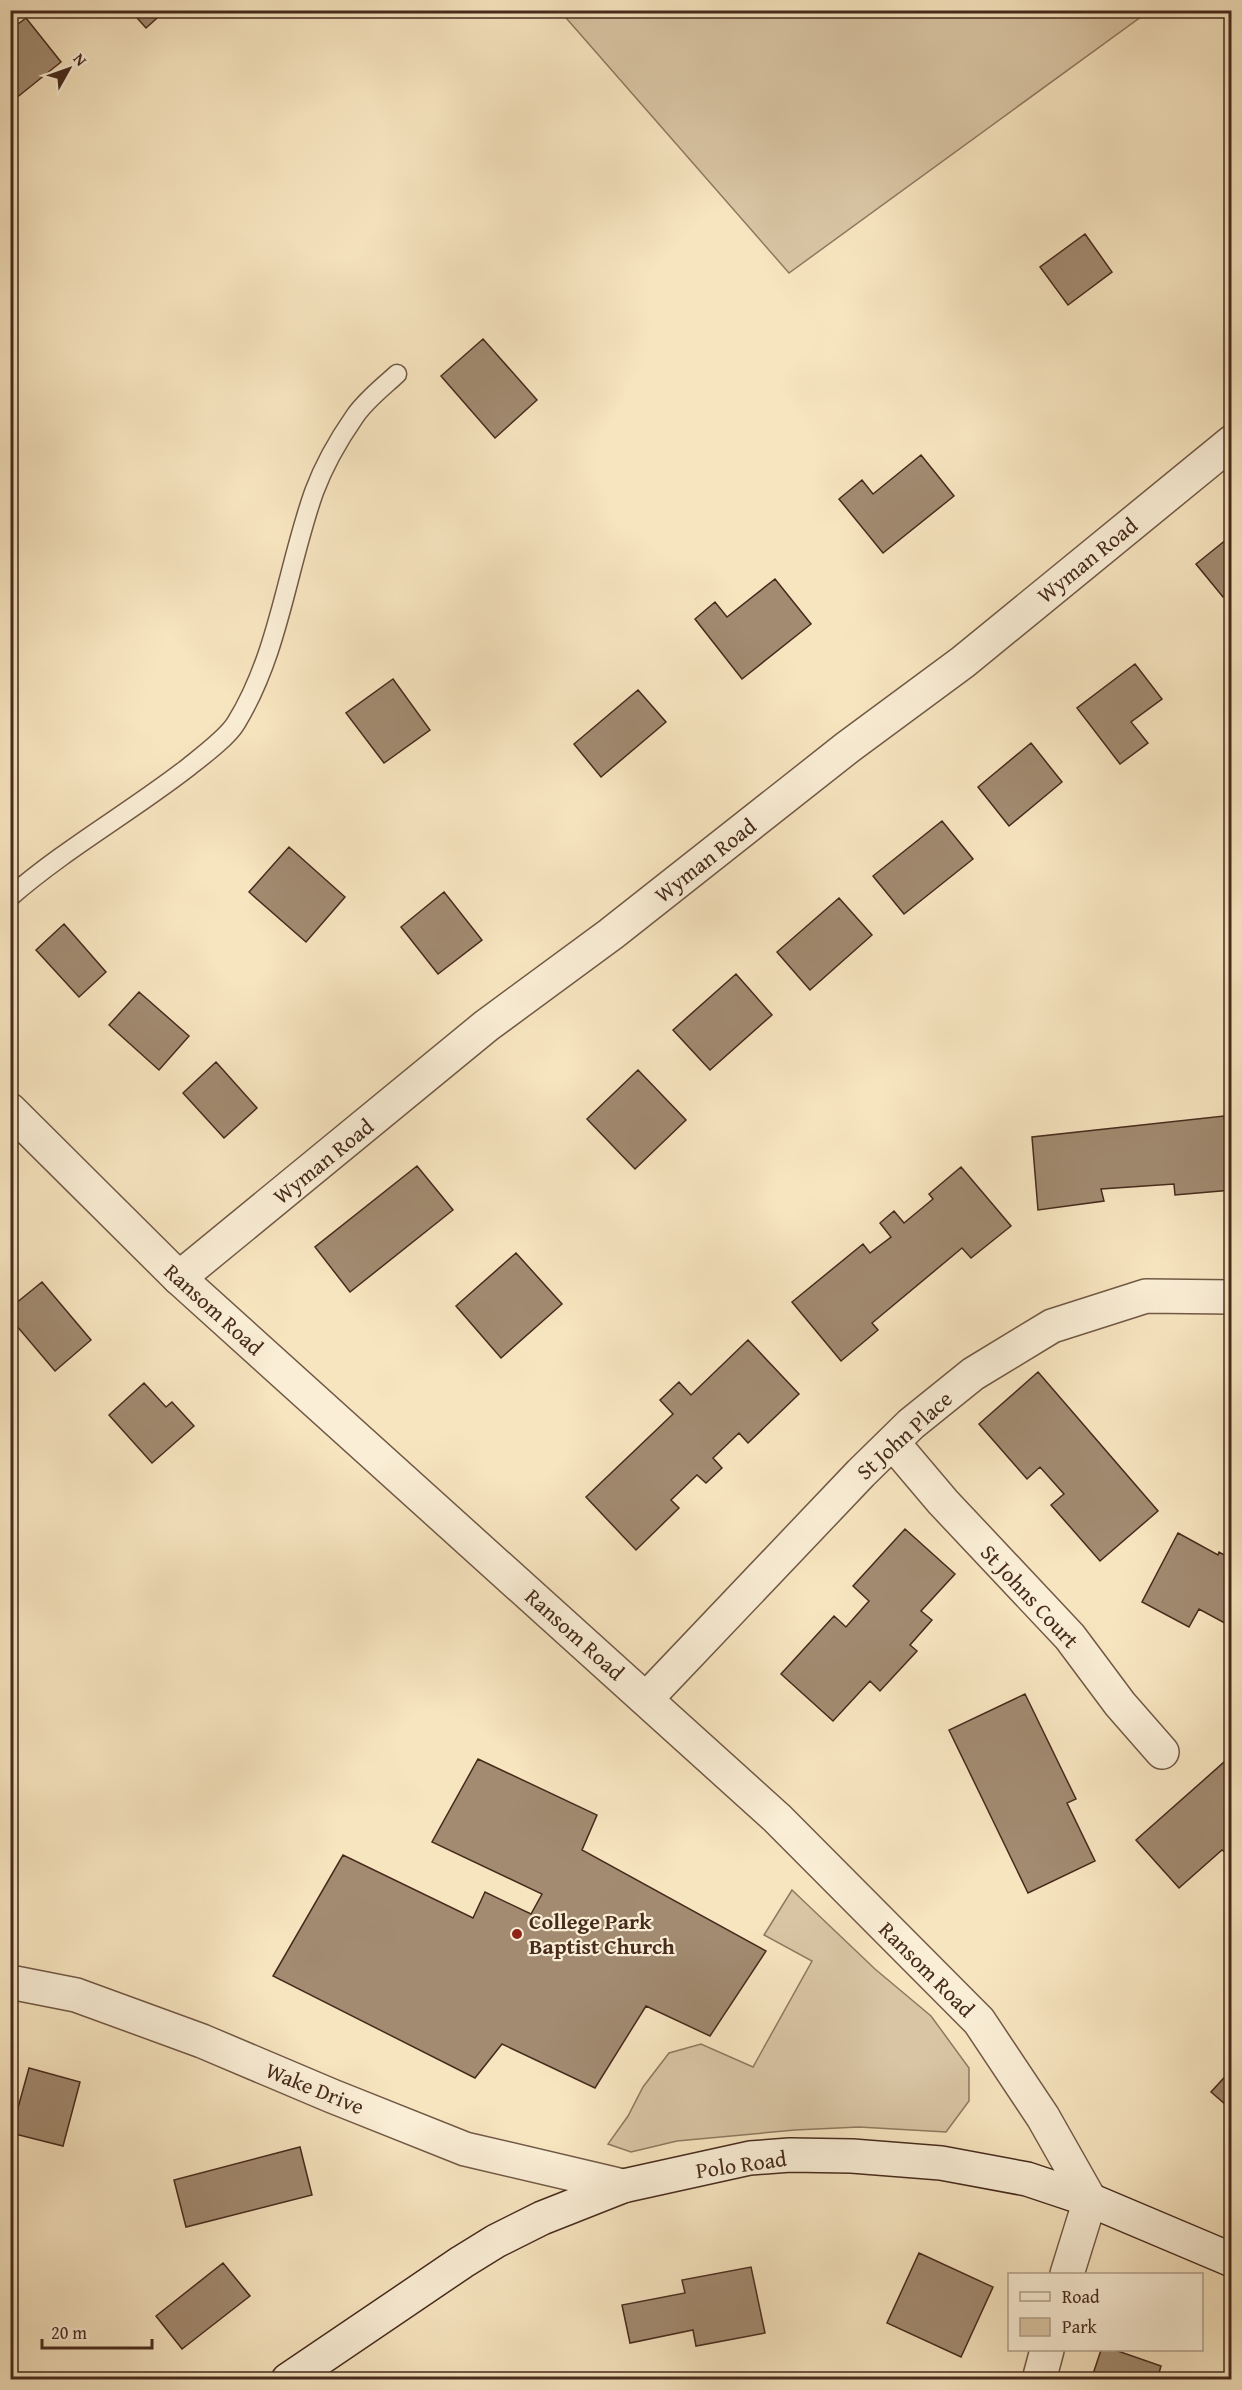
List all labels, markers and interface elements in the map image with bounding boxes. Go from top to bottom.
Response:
north arrow [39,39,99,99]
text: N [68,48,93,71]
street label: Wyman Road [1030,509,1144,611]
street label: Wyman Road [647,810,763,910]
street label: Wyman Road [266,1110,380,1212]
street label: Ransom Road [157,1256,271,1363]
street label: St John Place [849,1383,959,1487]
street label: St Johns Court [973,1537,1087,1655]
street label: Ransom Road [518,1581,632,1688]
place label: College Park Baptist Church [529,1905,675,1962]
street label: Ransom Road [872,1914,982,2024]
marker: College Park Baptist Church [510,1927,524,1941]
street label: Wake Drive [261,2054,369,2122]
street label: Polo Road [694,2142,789,2186]
legend [1008,2273,1203,2351]
text: Road [1062,2283,1100,2310]
scale bar [42,2312,152,2350]
text: Park [1062,2313,1098,2340]
text: 20 m [51,2319,87,2346]

